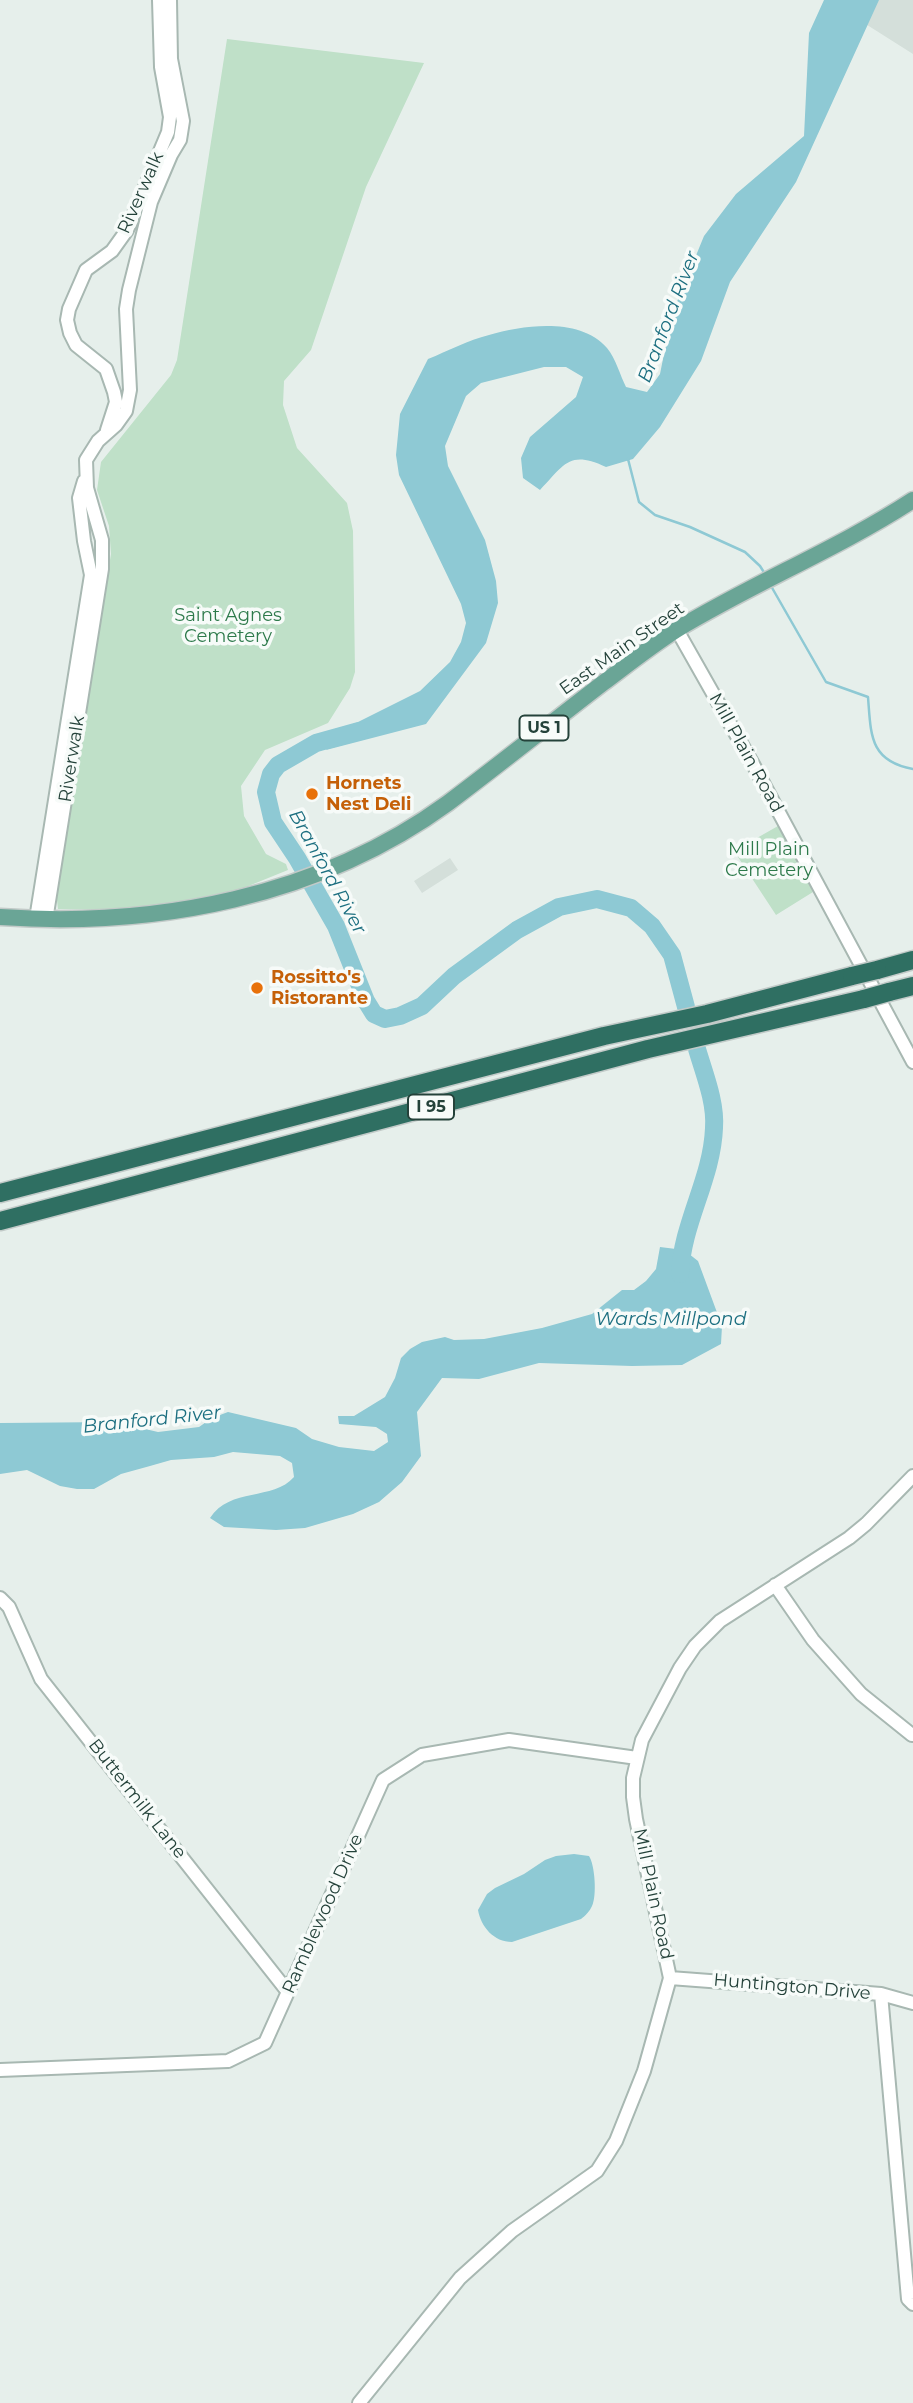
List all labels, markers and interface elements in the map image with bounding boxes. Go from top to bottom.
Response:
street label: Riverwalk [113,149,169,237]
water label: Branford River [633,248,705,386]
street label: East Main Street [555,598,689,700]
park label: Saint Agnes Cemetery [174,605,282,648]
street label: Mill Plain Road [704,689,788,817]
street label: Riverwalk [54,714,90,804]
road number: US 1 [520,716,568,740]
place label: Hornets Nest Deli [326,773,411,816]
marker: Hornets Nest Deli [304,786,320,802]
water label: Branford River [283,806,371,938]
park label: Mill Plain Cemetery [725,839,813,882]
place label: Rossitto's Ristorante [271,967,368,1010]
marker: Rossitto's Ristorante [249,980,265,996]
road number: I 95 [408,1094,454,1120]
water label: Wards Millpond [595,1308,747,1330]
water label: Branford River [82,1401,222,1439]
street label: Buttermilk Lane [83,1735,191,1863]
street label: Mill Plain Road [629,1826,677,1962]
street label: Ramblewood Drive [278,1831,368,1997]
street label: Huntington Drive [712,1969,872,2005]

